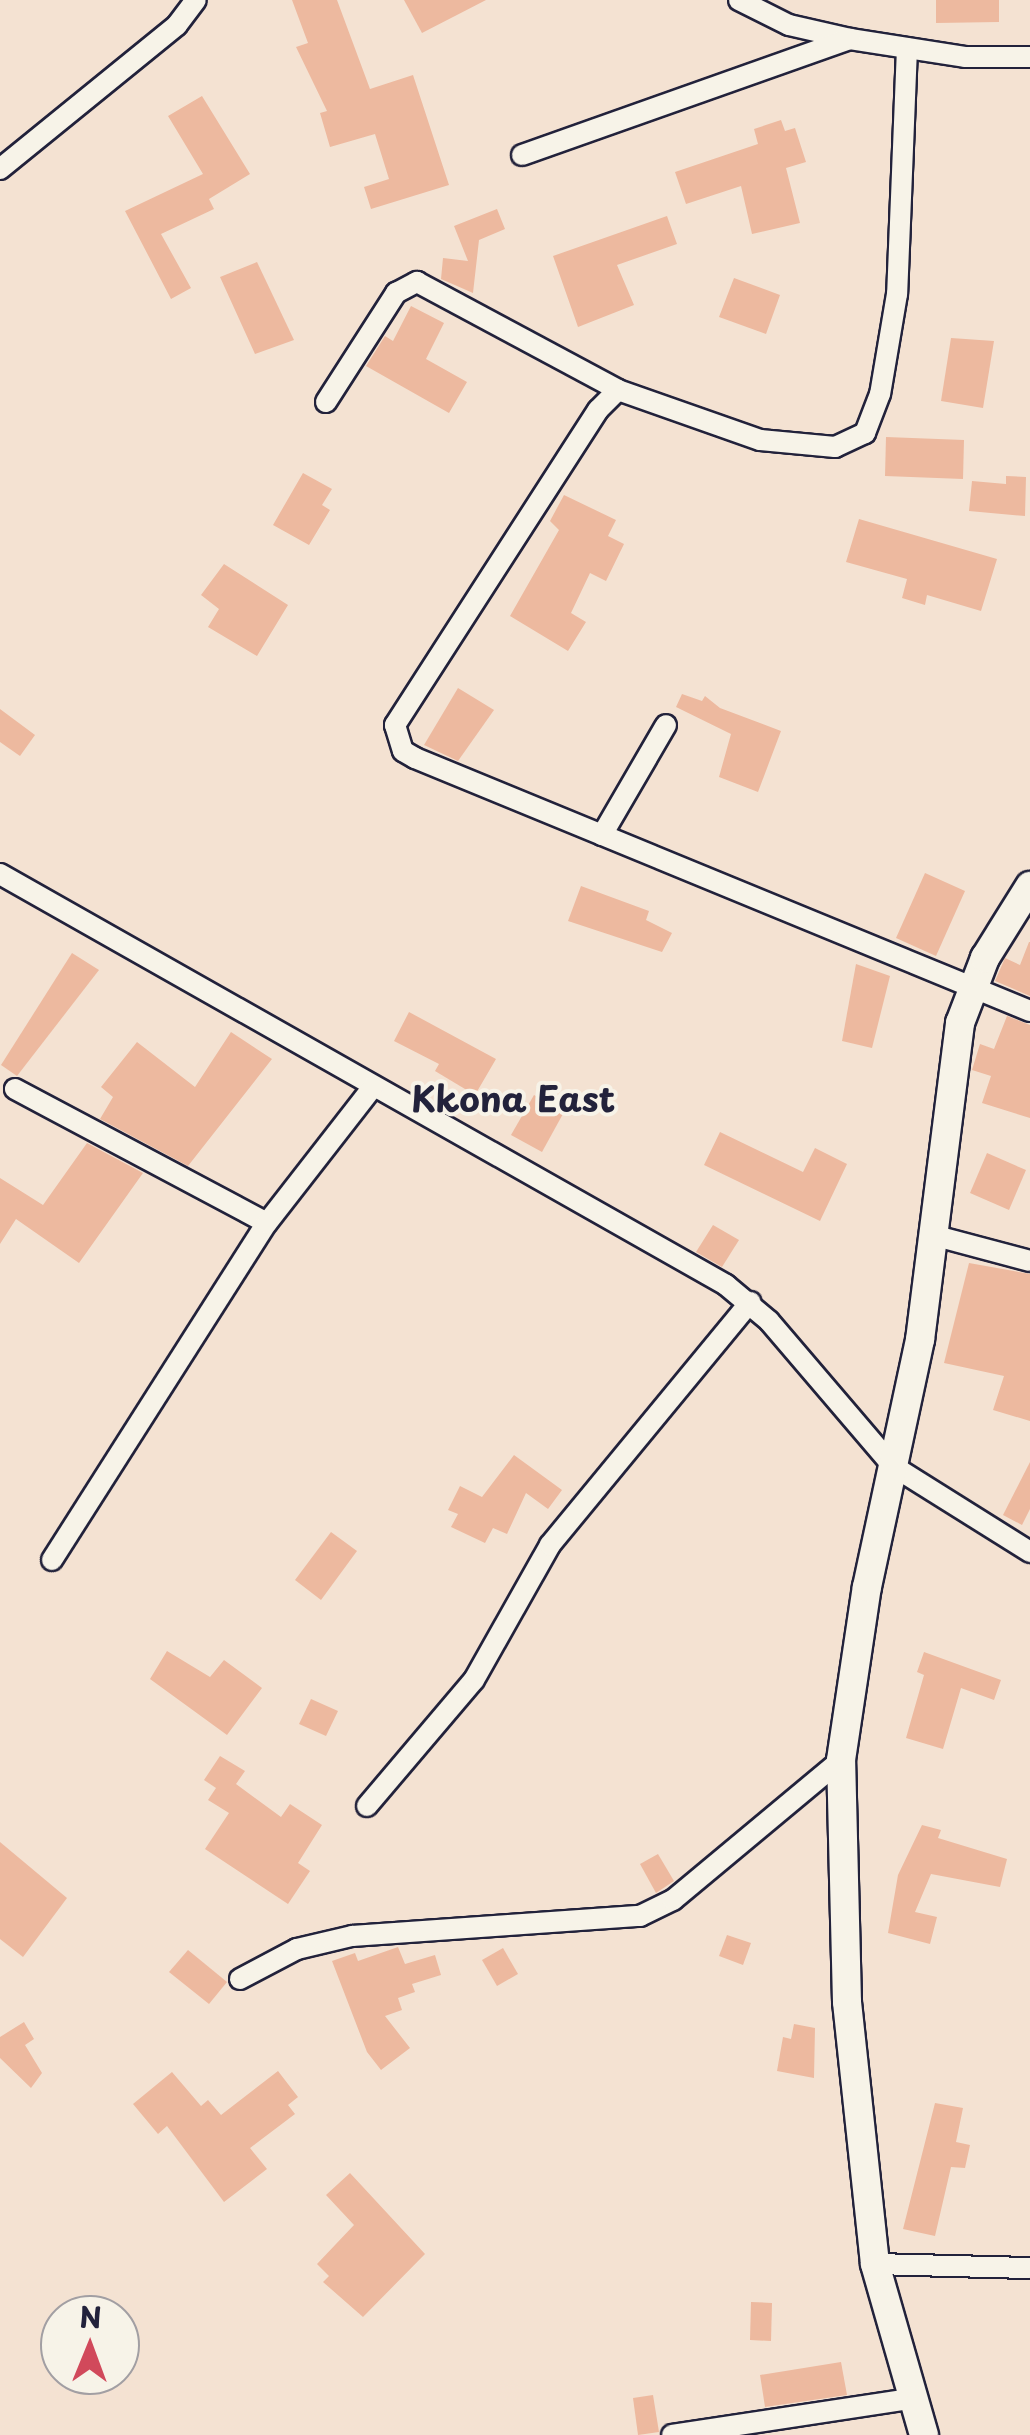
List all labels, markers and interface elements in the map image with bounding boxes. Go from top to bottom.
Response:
district label: Kkona East [411,1077,615,1119]
north arrow [40,2295,140,2395]
text: N [79,2295,102,2338]

